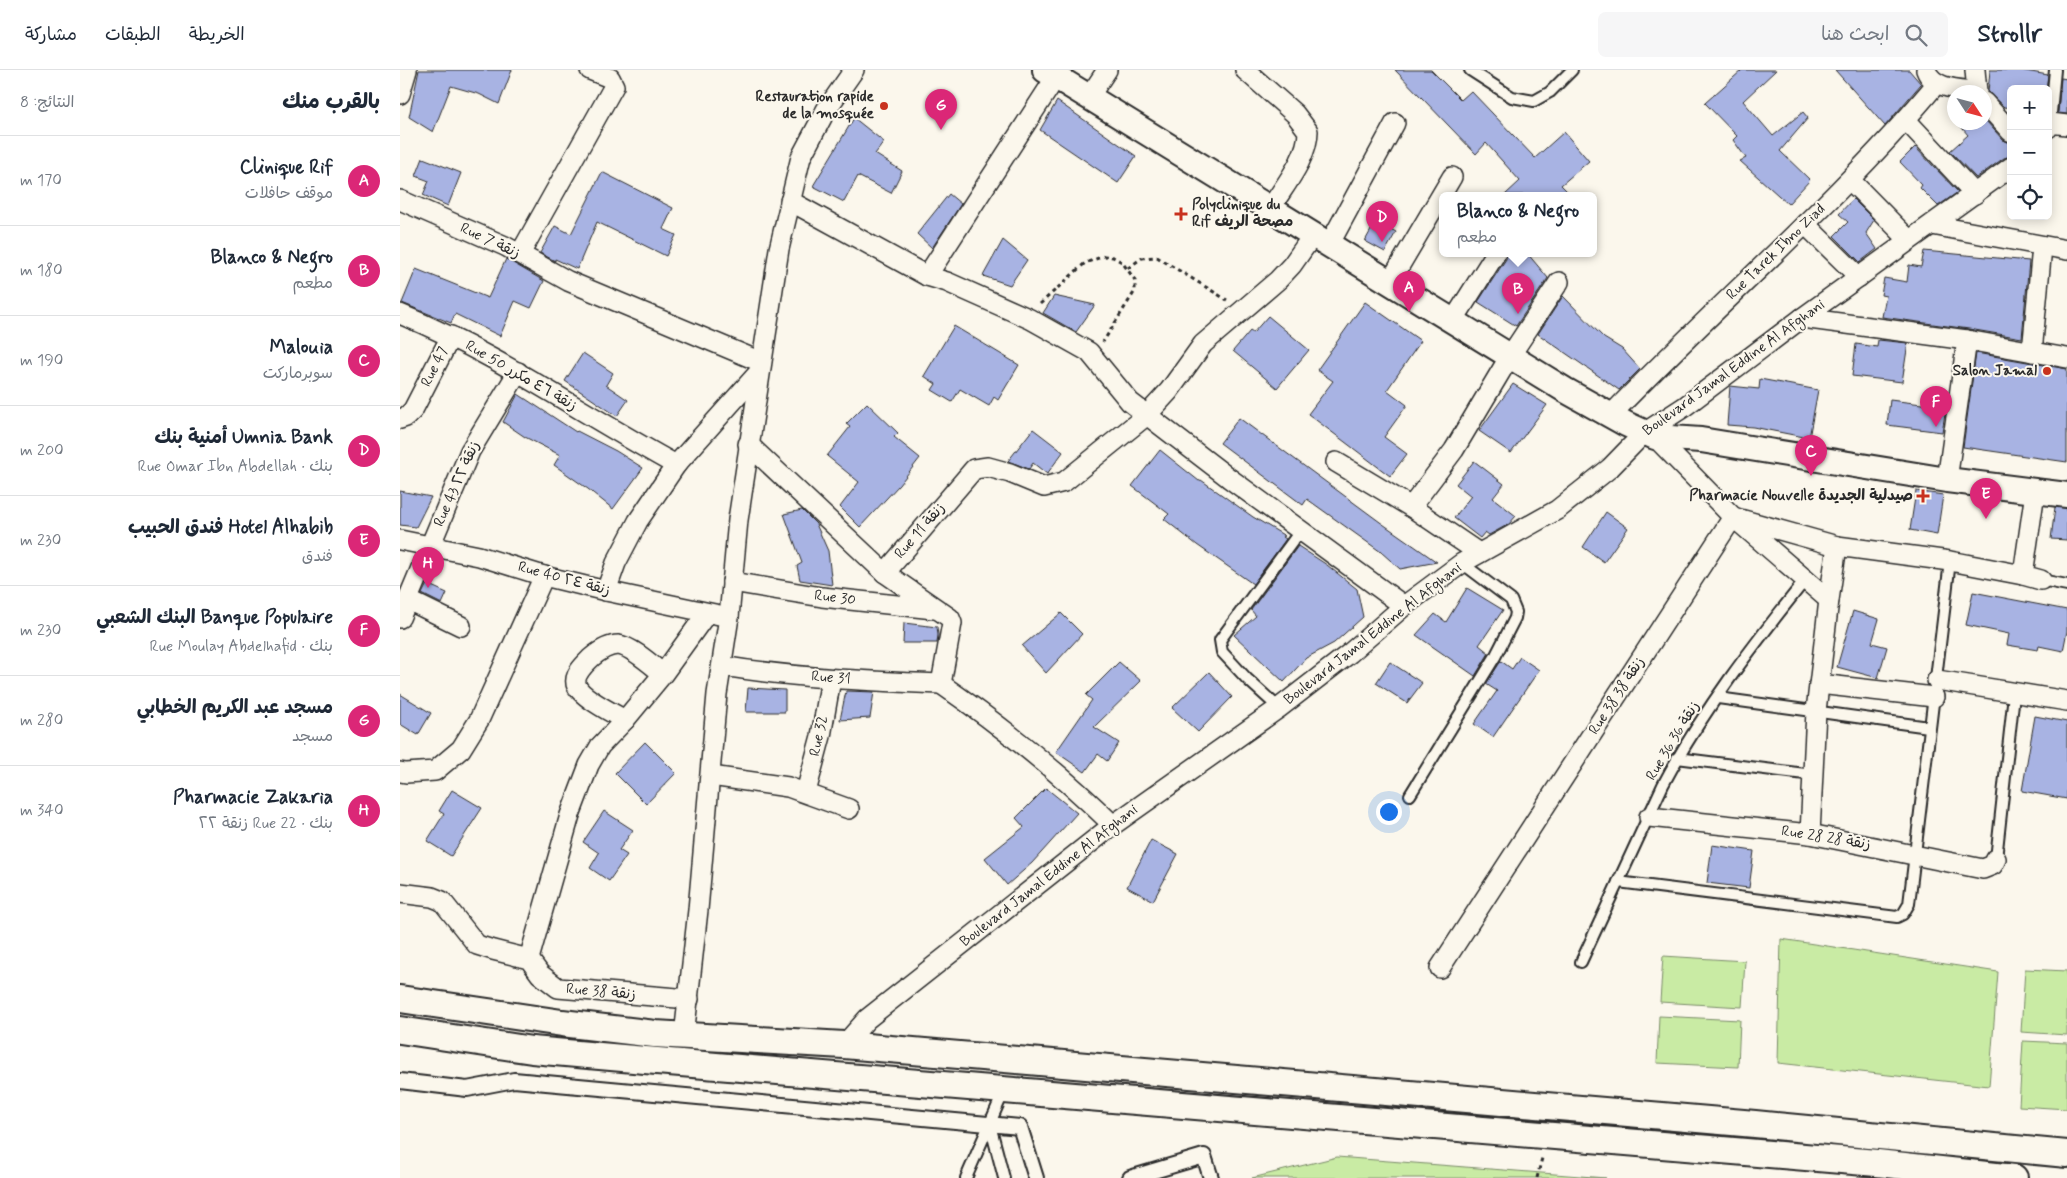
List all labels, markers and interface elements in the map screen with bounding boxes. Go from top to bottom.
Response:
search box [1598,12,1948,57]
text: Strollr [1978,19,2042,50]
icon: search [1902,21,1930,49]
text: ابحث هنا [1821,22,1890,47]
text: مشاركة [25,23,77,47]
text: الطبقات [105,23,161,47]
text: الخريطة [189,23,245,47]
north arrow [1947,85,1992,130]
map controls [2007,85,2052,220]
button: + [2007,85,2052,130]
place label: Restauration rapide de la mosquée [755,87,875,124]
text: بالقرب منك [282,88,380,116]
pin: G [925,89,957,130]
text: النتائج: 8 [20,92,75,113]
marker: Restauration rapide de la mosquée [878,100,890,112]
button: − [2007,130,2052,175]
text: Clinique Rif [240,155,333,180]
text: 170 m [20,170,62,191]
text: A [359,170,369,191]
button: locate [2007,175,2052,220]
text: موقف حافلات [245,183,333,204]
popup [1439,192,1597,257]
place label: Polyclinique du Rif مصحة الريف [1192,195,1293,232]
text: Blanco & Negro [1457,199,1579,224]
street label: Rue Tarek Ibno Ziad [1722,199,1830,305]
pin: D [1366,201,1398,242]
marker: Polyclinique du Rif مصحة الريف [1174,207,1188,221]
street label: Rue 7 زنقة [457,218,523,264]
text: مطعم [1457,227,1497,248]
text: Blanco & Negro [211,245,333,270]
text: 180 m [20,260,63,281]
text: B [359,260,369,281]
pin: A [1393,271,1425,312]
text: مطعم [293,273,333,294]
pin: B [1502,273,1534,314]
street label: Boulevard Jamal Eddine Al Afghani [1639,295,1830,442]
text: Malouia [270,335,333,360]
street label: Rue 50 زنقة ٤٦ مكرر [462,336,580,416]
street label: Rue 47 [416,343,454,391]
text: 190 m [20,350,63,371]
text: C [358,350,370,371]
place label: Salon Jamal [1953,361,2037,381]
text: سوبرماركت [263,363,333,384]
marker: Salon Jamal [2041,365,2053,377]
pin: F [1920,386,1952,427]
text: Umnia Bank أمنية بنك [154,425,333,450]
pin: C [1795,435,1827,476]
street label: Rue 43 زنقة ٢٢ [429,438,485,530]
text: 200 m [20,440,64,461]
text: D [358,440,370,461]
text: بنك · Rue Omar Ibn Abdellah [138,456,333,477]
pin: E [1970,478,2002,519]
place label: Pharmacie Nouvelle صيدلية الجديدة [1689,486,1913,506]
marker: Pharmacie Nouvelle صيدلية الجديدة [1917,490,1929,502]
street label: Rue 11 زنقة [890,499,950,563]
text: Hotel Alhabib فندق الحبيب [128,515,333,540]
text: 230 m [20,530,61,551]
text: E [359,530,369,551]
text: فندق [302,546,333,567]
pin: H [412,547,444,588]
street label: Rue 40 زنقة ٢٤ [516,557,612,601]
street label: Boulevard Jamal Eddine Al Afghani [1280,558,1467,711]
street label: Rue 30 [813,586,857,610]
text: Banque Populaire البنك الشعبي [96,605,333,630]
text: 230 m [20,620,61,641]
text: F [360,620,368,641]
text: بنك · Rue Moulay Abdelhafid [150,636,333,657]
street label: Rue 38 زنقة 38 [1584,653,1650,739]
street label: Rue 31 [811,667,851,689]
text: مسجد عبد الكريم الخطابي [137,695,333,720]
street label: Rue 36 زنقة 36 [1641,698,1705,784]
text: 280 m [20,710,63,731]
text: G [359,710,369,731]
street label: Rue 32 [805,714,833,758]
text: مسجد [292,726,333,747]
text: Pharmacie Zakaria [173,785,333,810]
your location [1376,799,1402,825]
text: 340 m [20,800,64,821]
text: H [359,800,369,821]
street label: Boulevard Jamal Eddine Al Afghani [956,800,1143,953]
text: بنك · Rue 22 زنقة ٢٢ [199,813,333,834]
street label: Rue 28 زنقة 28 [1780,821,1872,855]
street label: Rue 38 زنقة [565,979,637,1005]

